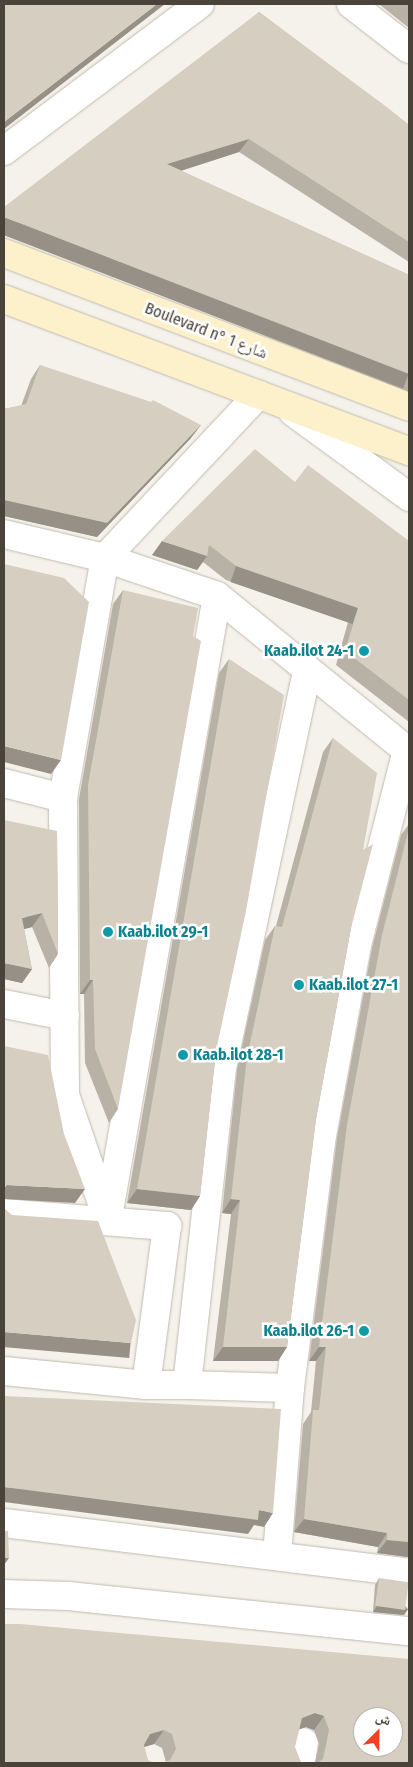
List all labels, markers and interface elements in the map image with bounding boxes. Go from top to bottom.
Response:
street label: Boulevard n° شارع 1 [142,299,270,363]
place label: Kaab.ilot 24-1 [264,641,354,661]
marker: Kaab.ilot 24-1 [358,645,370,657]
place label: Kaab.ilot 29-1 [118,922,208,942]
marker: Kaab.ilot 29-1 [102,926,114,938]
place label: Kaab.ilot 27-1 [309,975,398,995]
marker: Kaab.ilot 27-1 [293,979,305,991]
place label: Kaab.ilot 28-1 [193,1045,284,1065]
marker: Kaab.ilot 28-1 [177,1049,189,1061]
place label: Kaab.ilot 26-1 [263,1321,354,1341]
marker: Kaab.ilot 26-1 [358,1325,370,1337]
north arrow [353,1707,403,1757]
text: ش [373,1708,394,1729]

